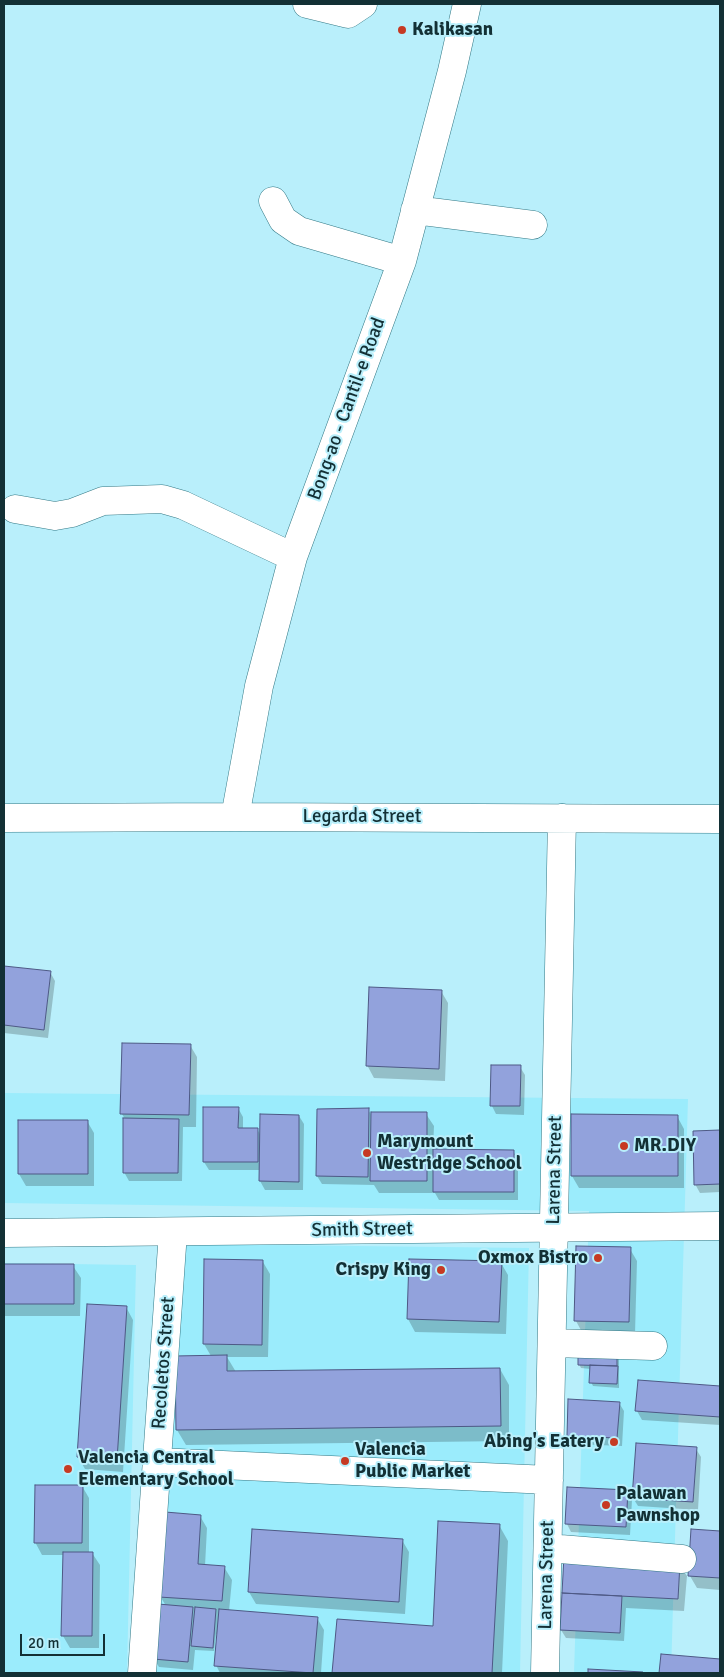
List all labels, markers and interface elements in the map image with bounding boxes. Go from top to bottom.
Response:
place label: Kalikasan [412,19,493,41]
marker: Kalikasan [396,24,408,36]
street label: Bong-ao - Cantil-e Road [303,315,391,503]
street label: Legarda Street [303,806,421,828]
street label: Larena Street [543,1115,567,1225]
place label: Marymount Westridge School [377,1131,522,1175]
place label: MR.DIY [634,1135,696,1157]
marker: MR.DIY [618,1140,630,1152]
marker: Marymount Westridge School [361,1147,373,1159]
street label: Smith Street [311,1218,413,1242]
place label: Oxmox Bistro [478,1247,588,1269]
marker: Oxmox Bistro [592,1252,604,1264]
place label: Crispy King [335,1259,431,1281]
marker: Crispy King [435,1264,447,1276]
street label: Recoletos Street [148,1296,180,1430]
place label: Abing's Eatery [484,1431,604,1453]
marker: Abing's Eatery [608,1436,620,1448]
place label: Valencia Public Market [355,1439,470,1483]
place label: Valencia Central Elementary School [78,1447,234,1491]
marker: Valencia Public Market [339,1455,351,1467]
marker: Valencia Central Elementary School [62,1463,74,1475]
place label: Palawan Pawnshop [616,1483,700,1527]
marker: Palawan Pawnshop [600,1499,612,1511]
street label: Larena Street [535,1520,559,1630]
scale bar [22,1624,108,1656]
text: 20 m [28,1634,59,1652]

